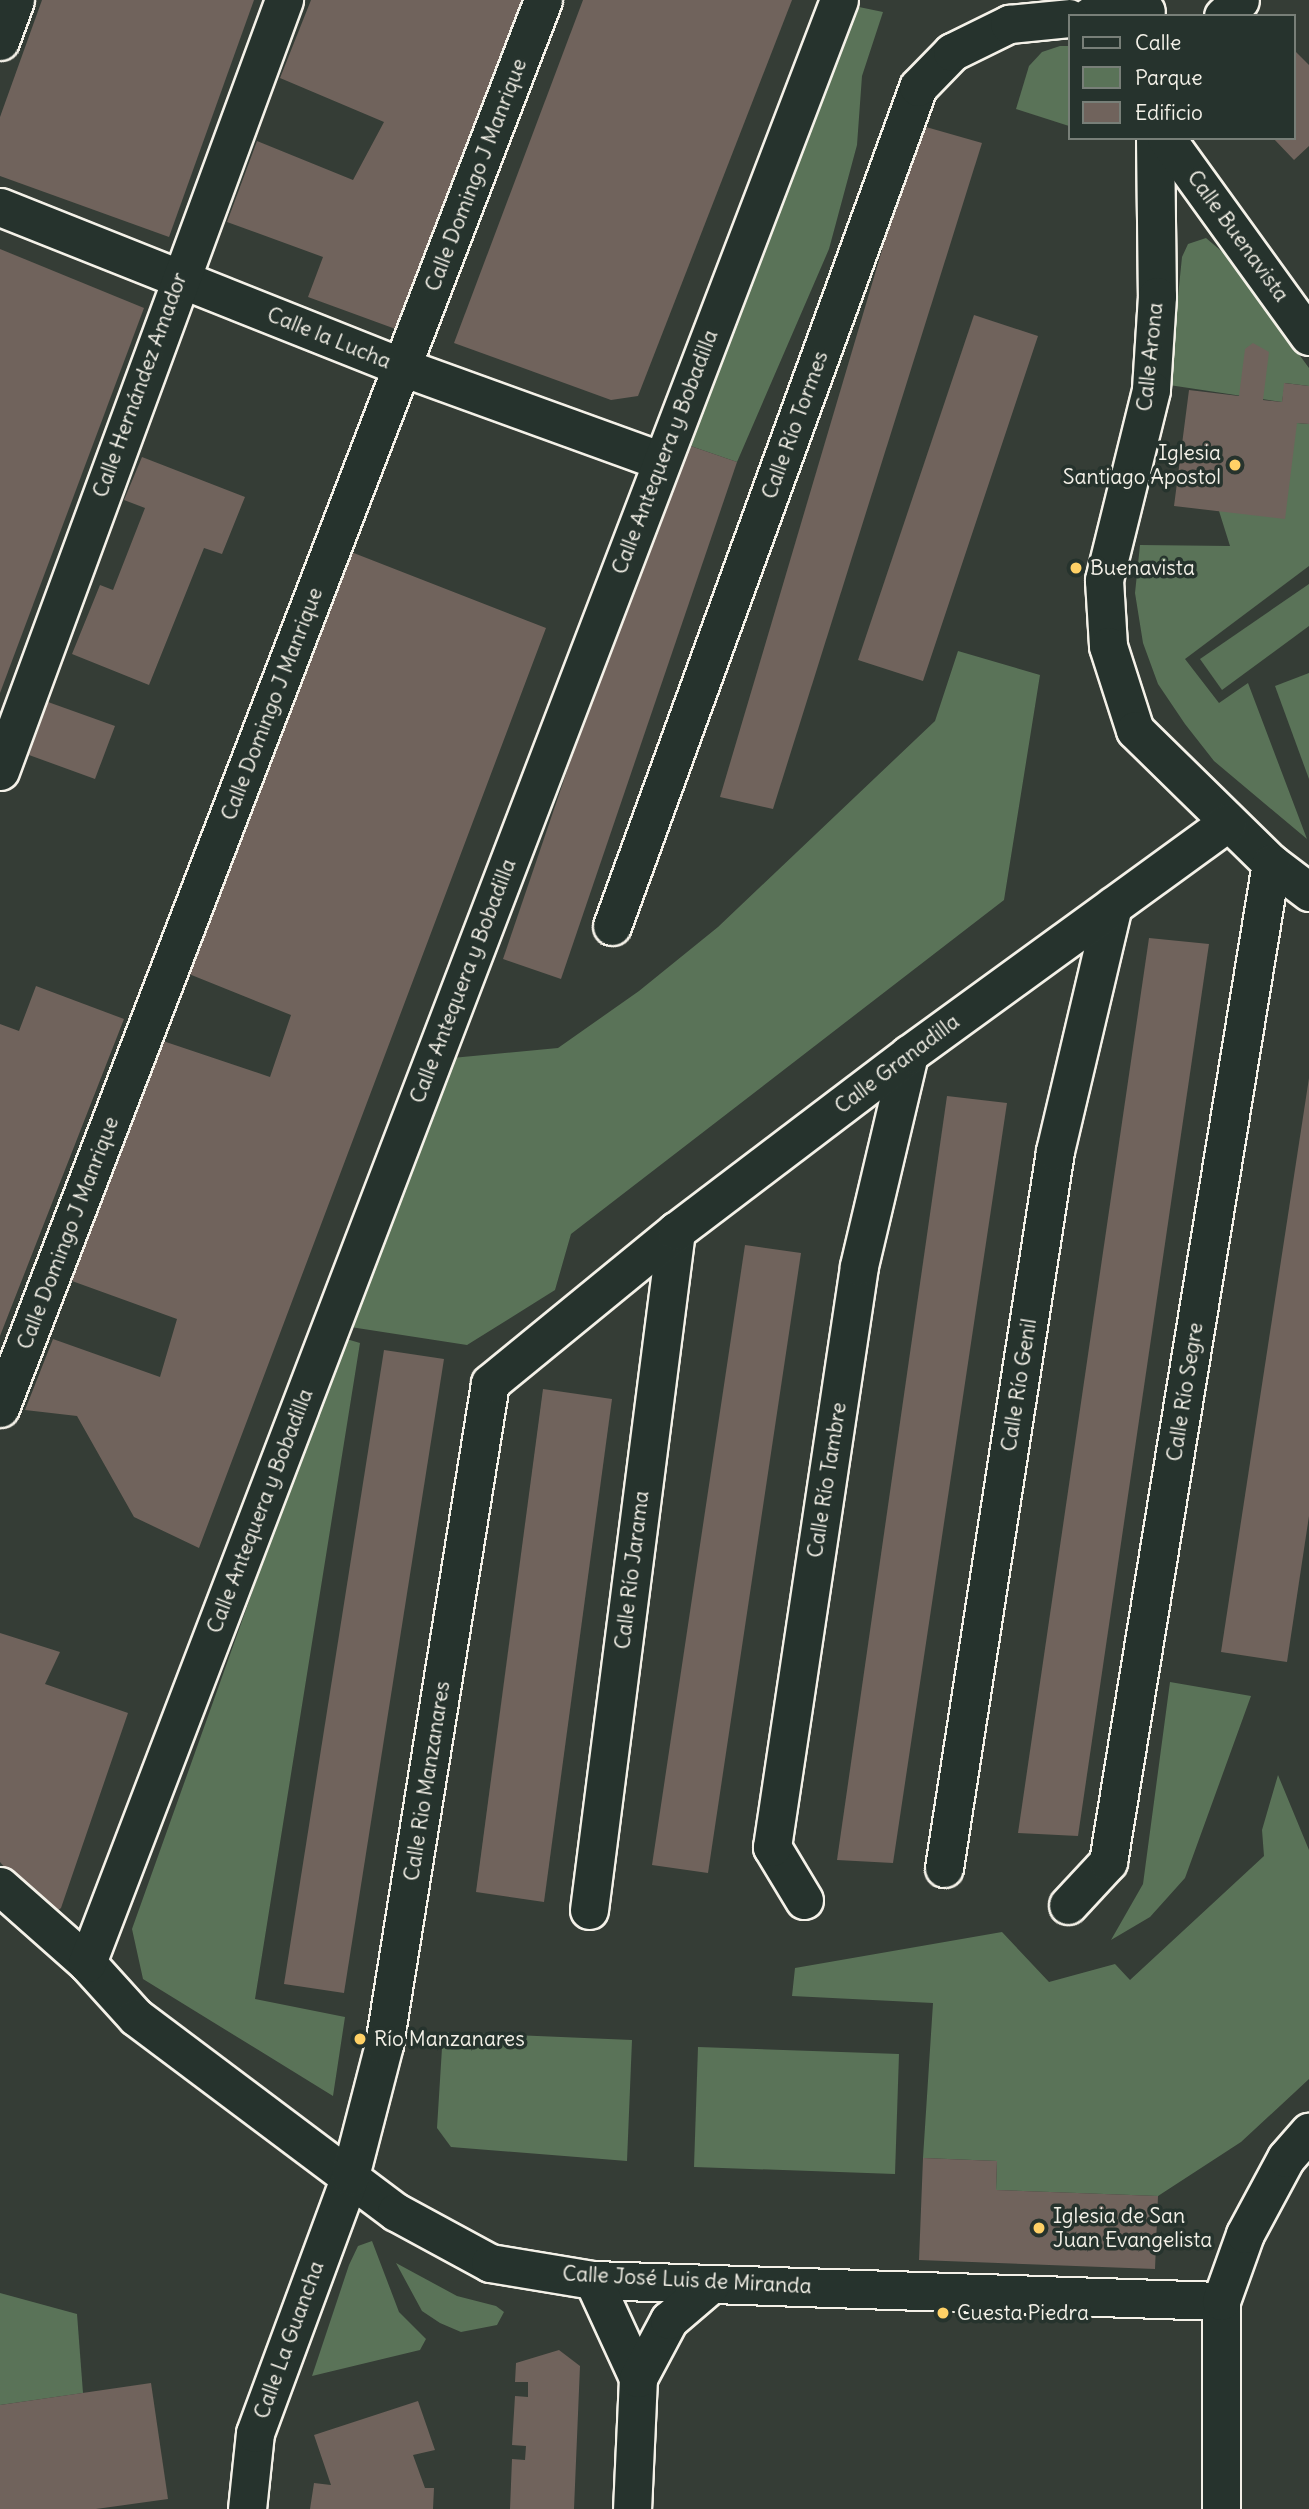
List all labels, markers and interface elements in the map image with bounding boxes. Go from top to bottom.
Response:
legend [1068,14,1295,140]
text: Calle [1135,29,1181,56]
street label: Calle Domingo J Manrique [420,55,532,295]
text: Parque [1135,64,1203,91]
text: Edificio [1135,99,1203,126]
street label: Calle Buenavista [1182,165,1294,307]
street label: Calle Hernández Amador [88,269,192,501]
street label: Calle Arona [1132,301,1168,413]
street label: Calle la Lucha [263,302,395,374]
street label: Calle Antequera y Bobadilla [607,326,723,578]
street label: Calle Río Tormes [757,348,833,502]
place label: Iglesia Santiago Apostol [1063,440,1221,490]
marker: Iglesia Santiago Apostol [1227,457,1243,473]
place label: Buenavista [1090,555,1195,581]
marker: Buenavista [1068,560,1084,576]
street label: Calle Domingo J Manrique [216,584,328,824]
street label: Calle Antequera y Bobadilla [405,855,521,1107]
street label: Calle Granadilla [830,1009,964,1119]
street label: Calle Domingo J Manrique [12,1113,124,1353]
street label: Calle Río Genil [996,1317,1042,1453]
street label: Calle Río Segre [1162,1321,1208,1463]
street label: Calle Antequera y Bobadilla [202,1385,318,1637]
street label: Calle Río Tambre [802,1400,852,1560]
street label: Calle Río Jarama [610,1489,654,1651]
street label: Calle Rio Manzanares [399,1679,455,1883]
place label: Río Manzanares [374,2026,525,2052]
marker: Río Manzanares [352,2031,368,2047]
place label: Iglesia de San Juan Evangelista [1053,2203,1212,2253]
marker: Iglesia de San Juan Evangelista [1031,2220,1047,2236]
street label: Calle La Guancha [249,2258,329,2422]
street label: Calle José Luis de Miranda [562,2261,812,2299]
place label: Cuesta Piedra [957,2300,1089,2326]
marker: Cuesta Piedra [935,2305,951,2321]

